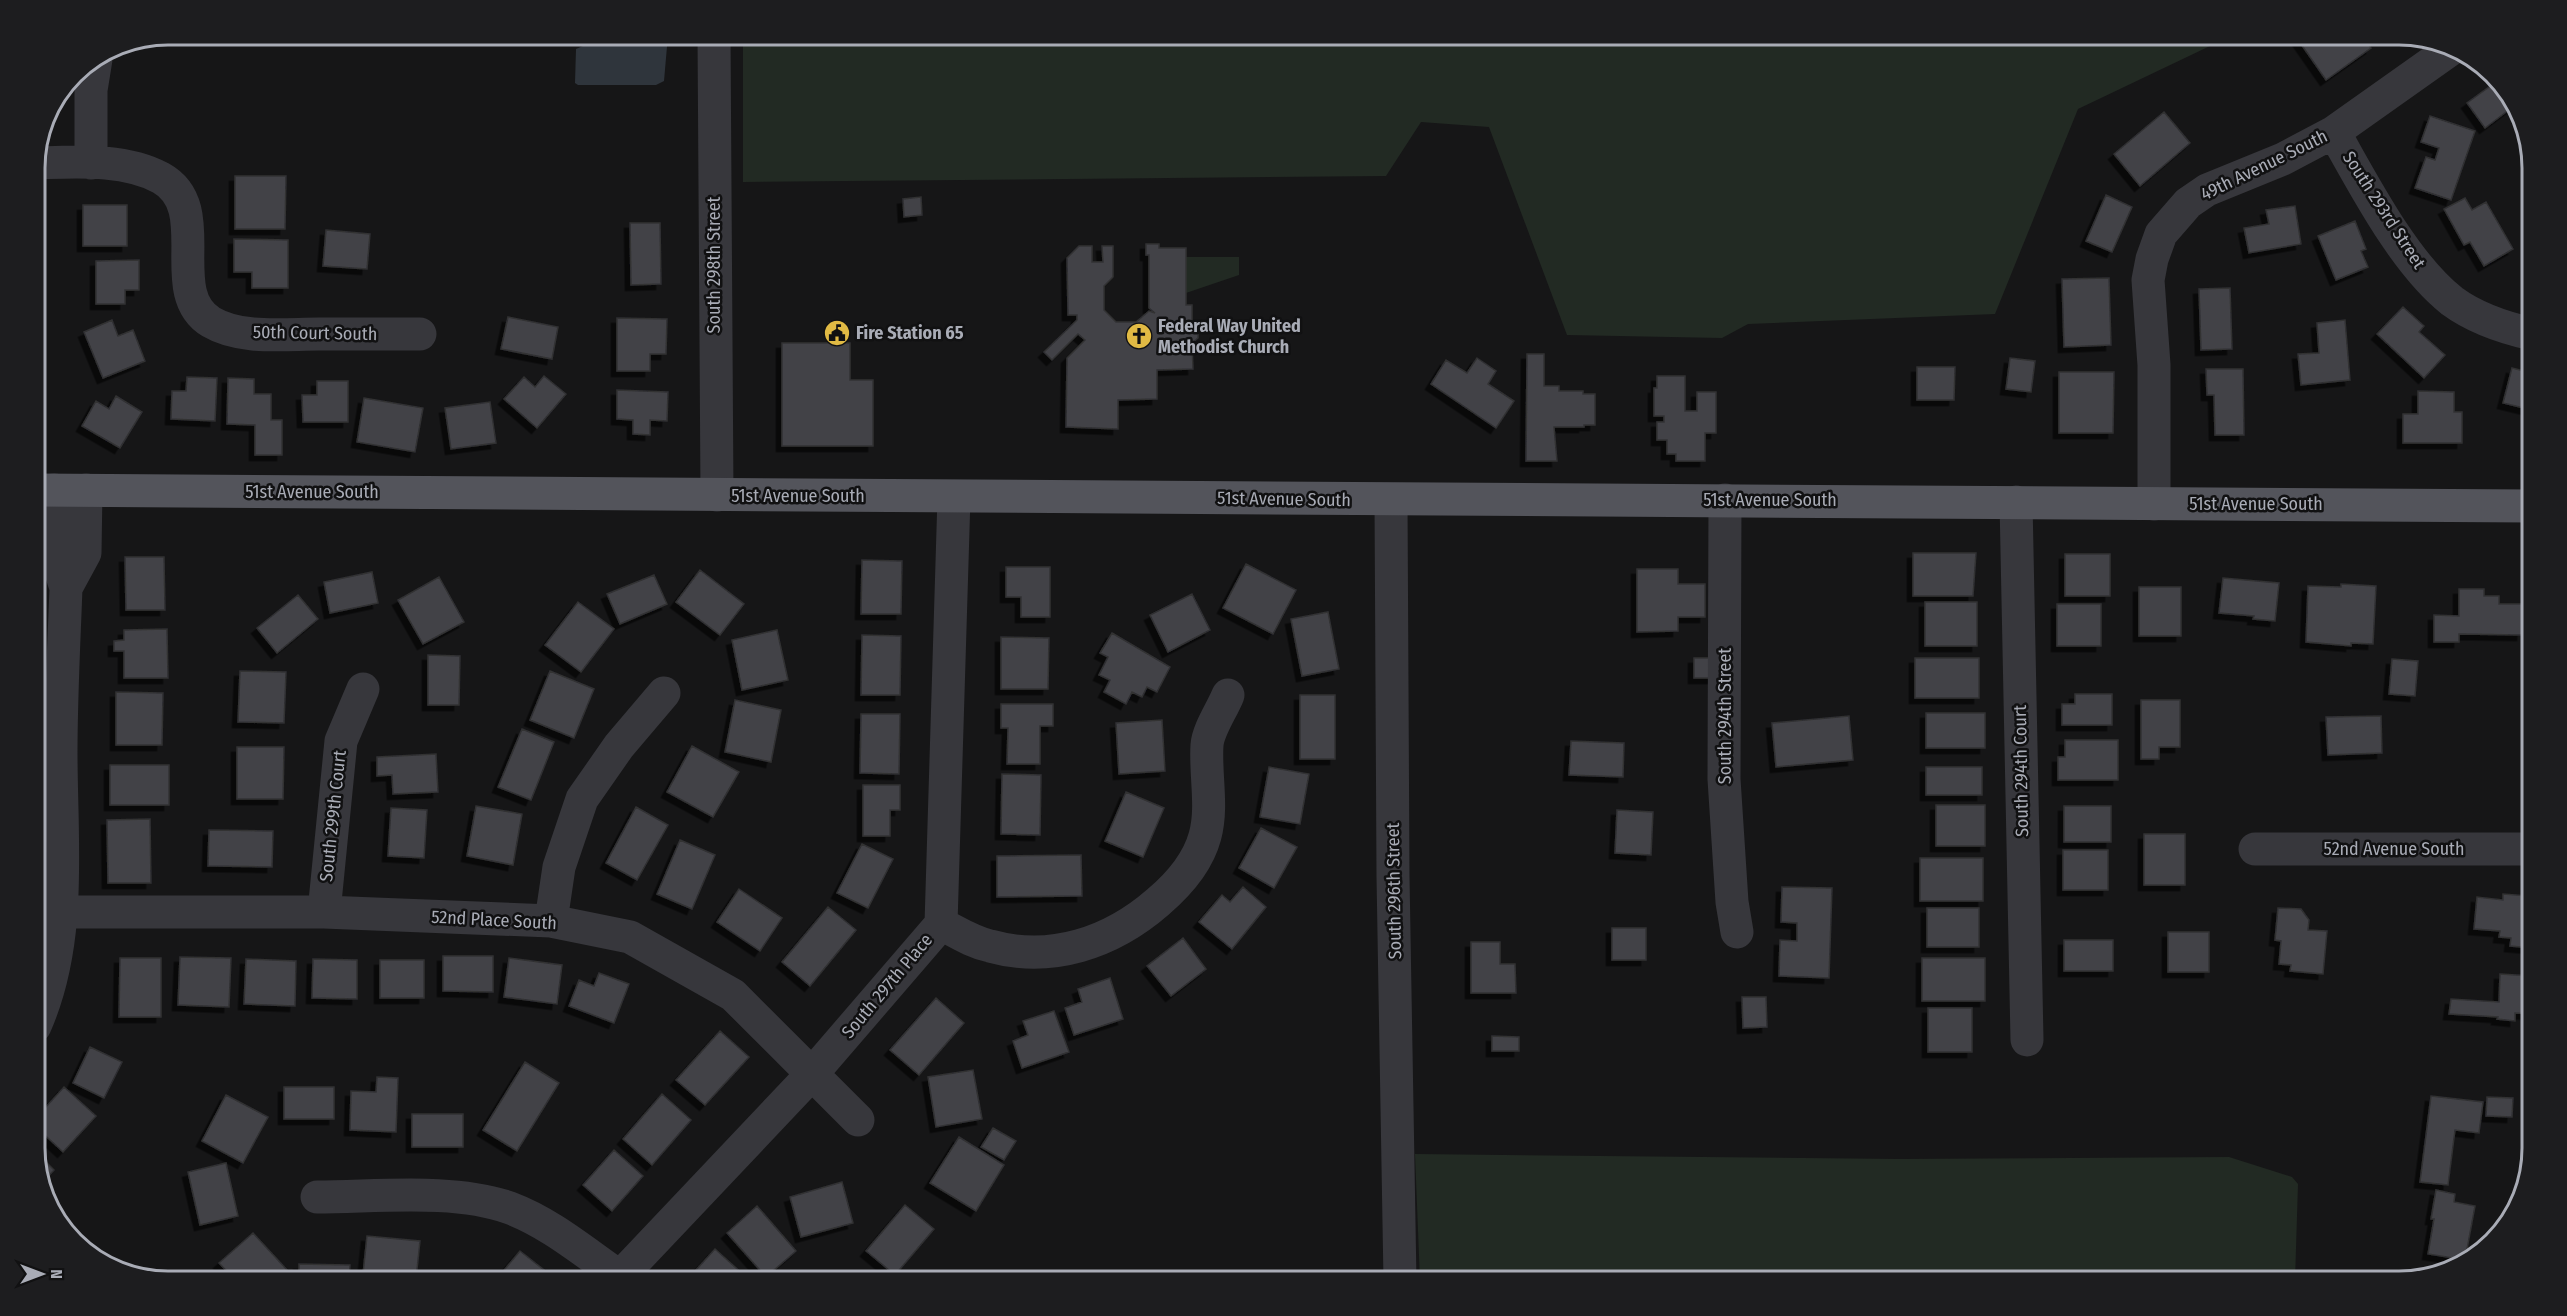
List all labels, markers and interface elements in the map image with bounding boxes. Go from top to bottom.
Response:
street label: 49th Avenue South [2197,125,2331,205]
street label: South 293rd Street [2338,147,2430,273]
street label: South 298th Street [703,196,725,333]
place label: Federal Way United Methodist Church [1158,315,1301,358]
public building icon: Fire Station 65 [822,318,852,348]
street label: 50th Court South [253,321,377,345]
church icon: Federal Way United Methodist Church [1124,321,1154,351]
place label: Fire Station 65 [856,322,964,344]
street label: 51st Avenue South [245,481,379,503]
street label: 51st Avenue South [731,485,865,507]
street label: 51st Avenue South [1217,487,1351,511]
street label: 51st Avenue South [1703,489,1837,511]
street label: 51st Avenue South [2189,493,2323,515]
street label: South 294th Street [1714,648,1736,784]
street label: South 294th Court [2009,705,2033,837]
street label: South 299th Court [315,749,351,883]
street label: South 296th Street [1382,822,1406,960]
street label: 52nd Avenue South [2324,838,2464,860]
street label: 52nd Place South [431,906,557,934]
street label: South 297th Place [837,929,937,1043]
north arrow [12,1244,72,1304]
text: N [47,1269,66,1279]

